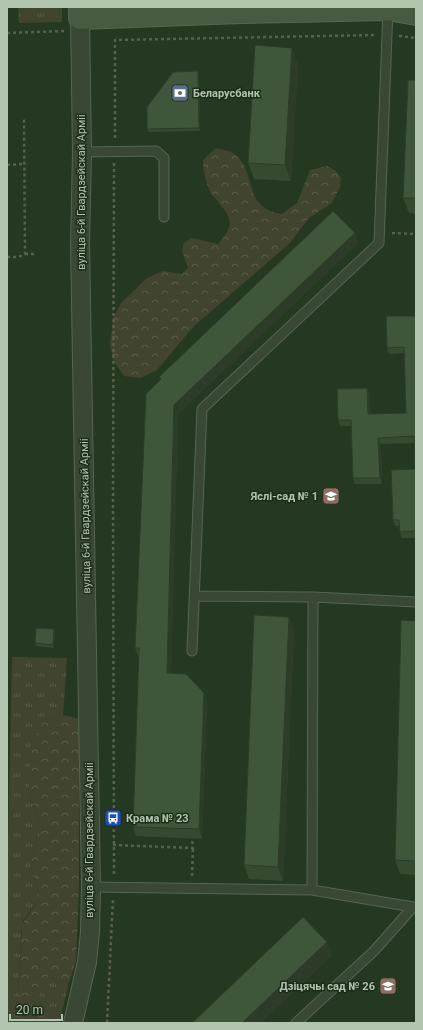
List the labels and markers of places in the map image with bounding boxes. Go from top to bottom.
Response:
bank icon: Беларусбанк [170,83,190,103]
place label: Беларусбанк [193,87,261,100]
school or university icon: Яслі-сад № 1 [321,486,341,506]
place label: Яслі-сад № 1 [250,490,318,503]
bus stop icon: Крама № 23 [103,808,123,828]
place label: Крама № 23 [126,812,189,825]
school or university icon: Дзіцячы сад № 26 [378,976,398,996]
place label: Дзіцячы сад № 26 [280,980,375,993]

